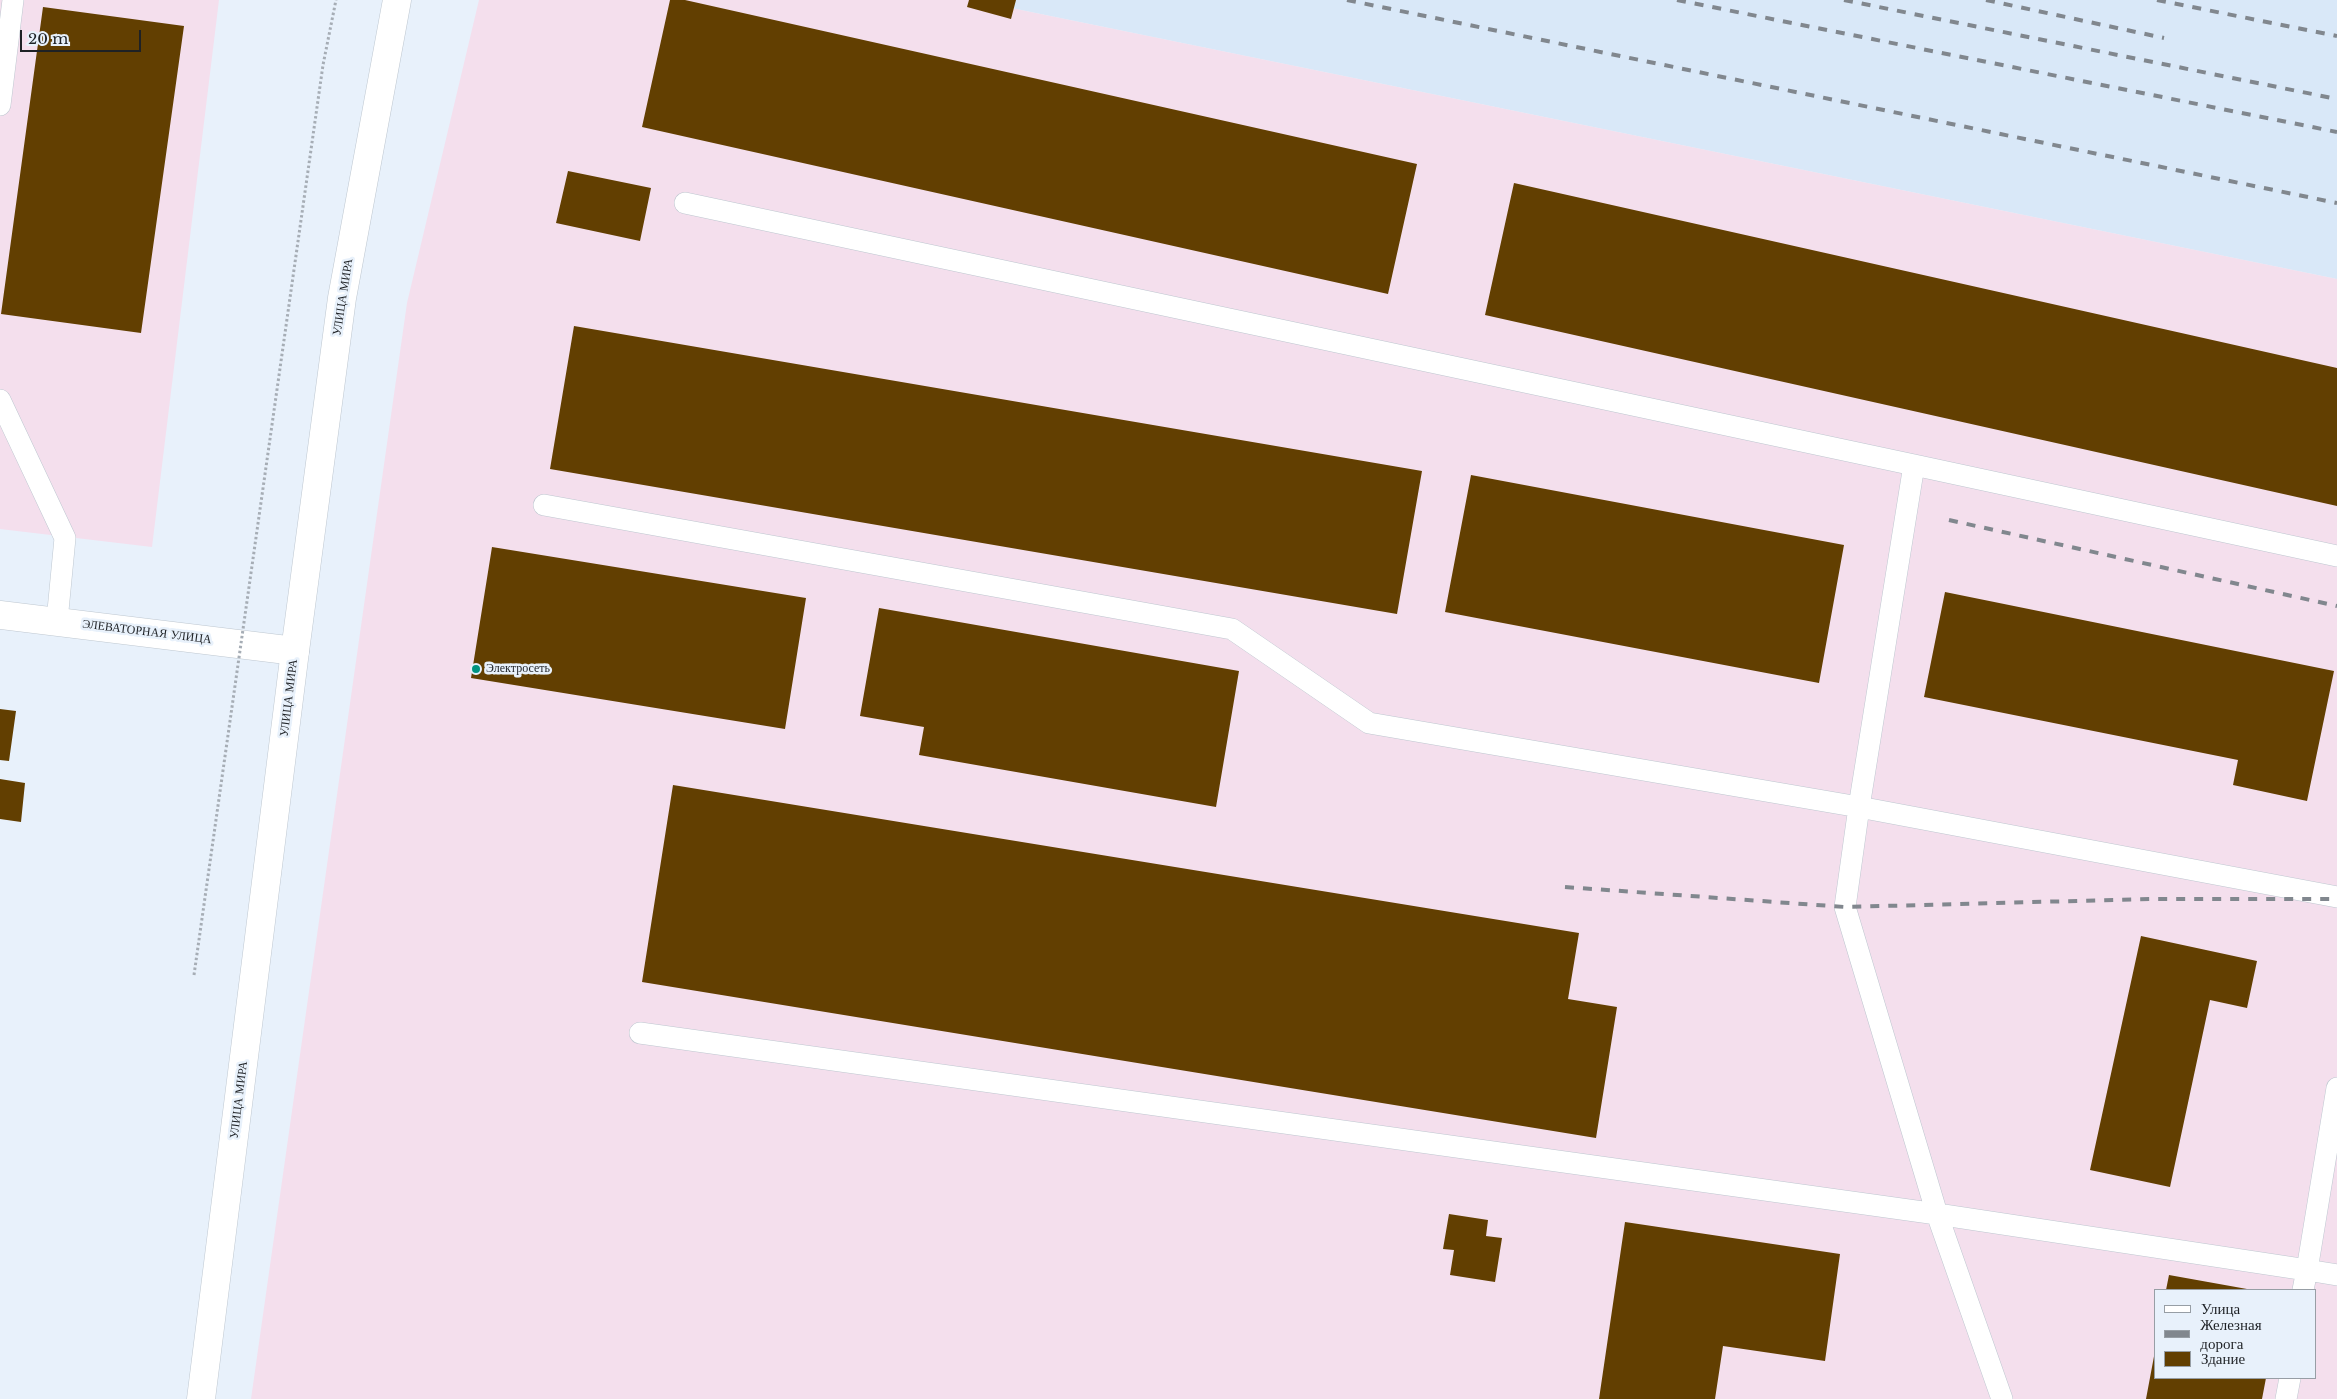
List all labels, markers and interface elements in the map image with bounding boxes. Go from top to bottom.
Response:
scale bar [22,20,144,52]
text: 20 m [28,29,68,48]
street label: УЛИЦА МИРА [330,257,356,337]
street label: ЭЛЕВАТОРНАЯ УЛИЦА [82,617,212,647]
street label: УЛИЦА МИРА [277,658,301,738]
place label: Электросеть [486,662,550,676]
marker: Электросеть [470,663,482,675]
street label: УЛИЦА МИРА [227,1060,251,1140]
legend [2154,1289,2317,1379]
text: Улица [2201,1299,2240,1318]
text: Железная дорога [2200,1315,2262,1353]
text: Здание [2201,1349,2245,1368]

